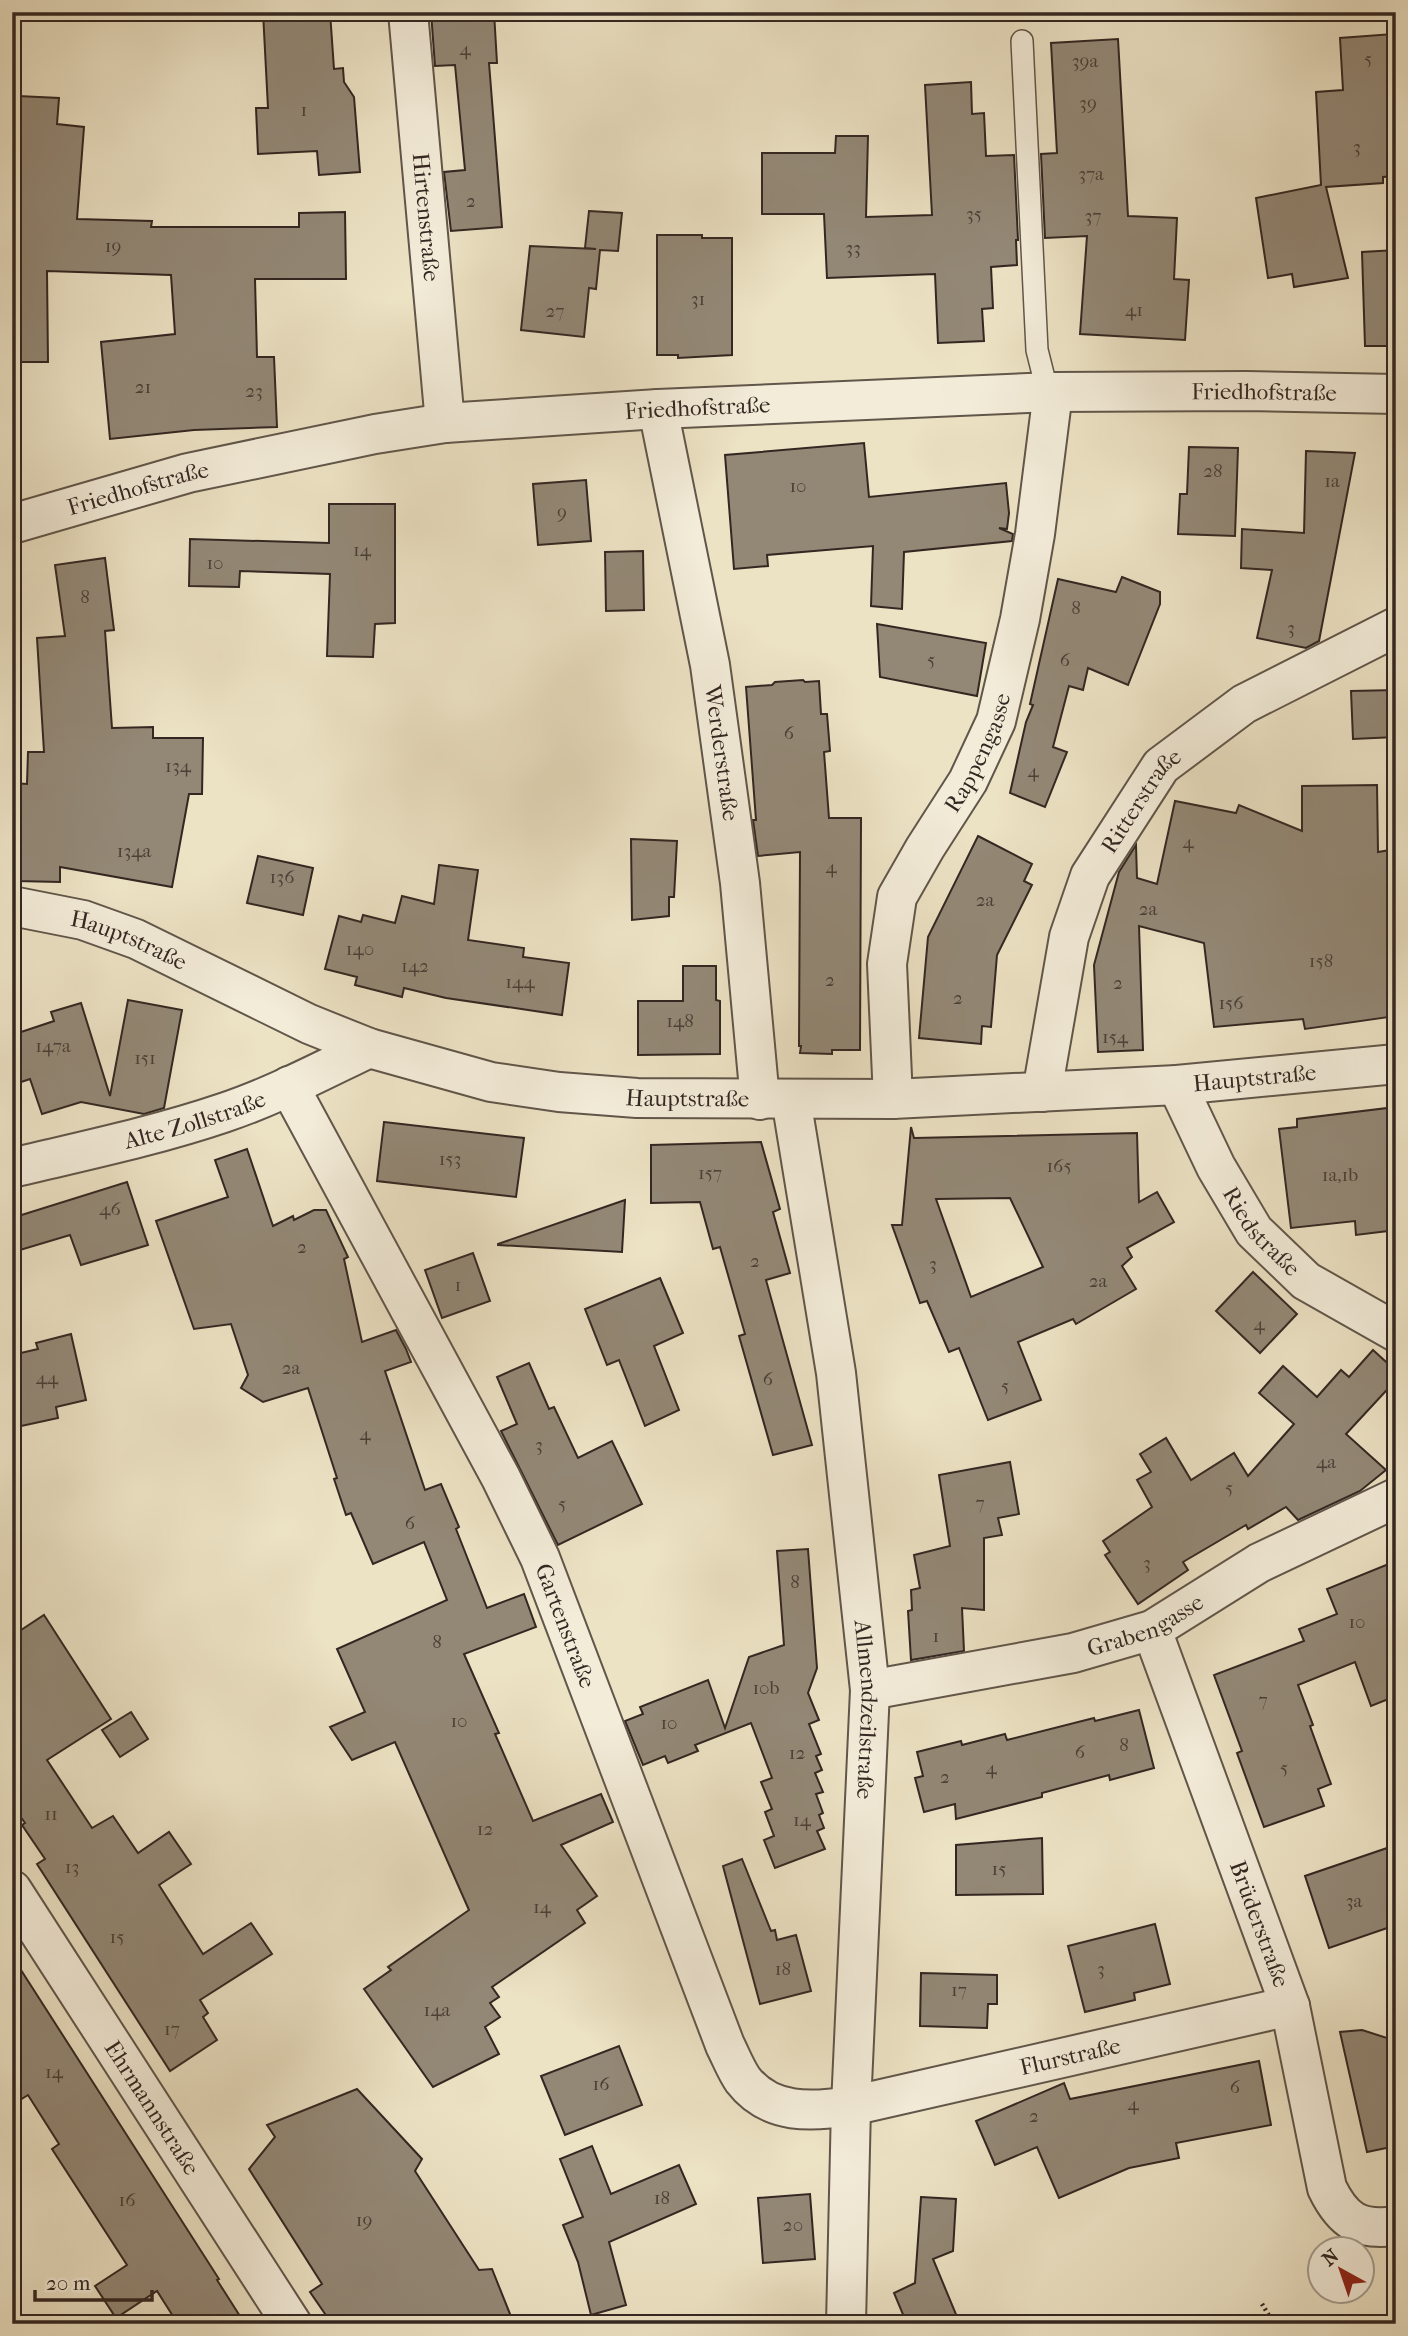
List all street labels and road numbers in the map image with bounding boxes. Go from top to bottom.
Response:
street label: Hirtenstraße [407,152,446,283]
street label: Friedhofstraße [1191,377,1337,406]
street label: Friedhofstraße [624,391,771,425]
street label: Friedhofstraße [64,456,211,521]
street label: Werderstraße [699,682,745,823]
street label: Rappengasse [938,690,1016,817]
street label: Ritterstraße [1095,742,1186,858]
street label: Hauptstraße [68,904,191,975]
street label: Hauptstraße [1192,1058,1317,1097]
street label: Hauptstraße [625,1084,749,1112]
street label: Alte Zollstraße [120,1085,269,1155]
street label: Riedstraße [1217,1182,1306,1282]
street label: Gartenstraße [530,1560,602,1692]
street label: Grabengasse [1084,1588,1208,1662]
street label: Allmendzeilstraße [849,1618,884,1800]
street label: Brüderstraße [1224,1857,1295,1991]
street label: Flurstraße [1017,2032,1123,2081]
street label: Ehrmannstraße [99,2035,206,2180]

